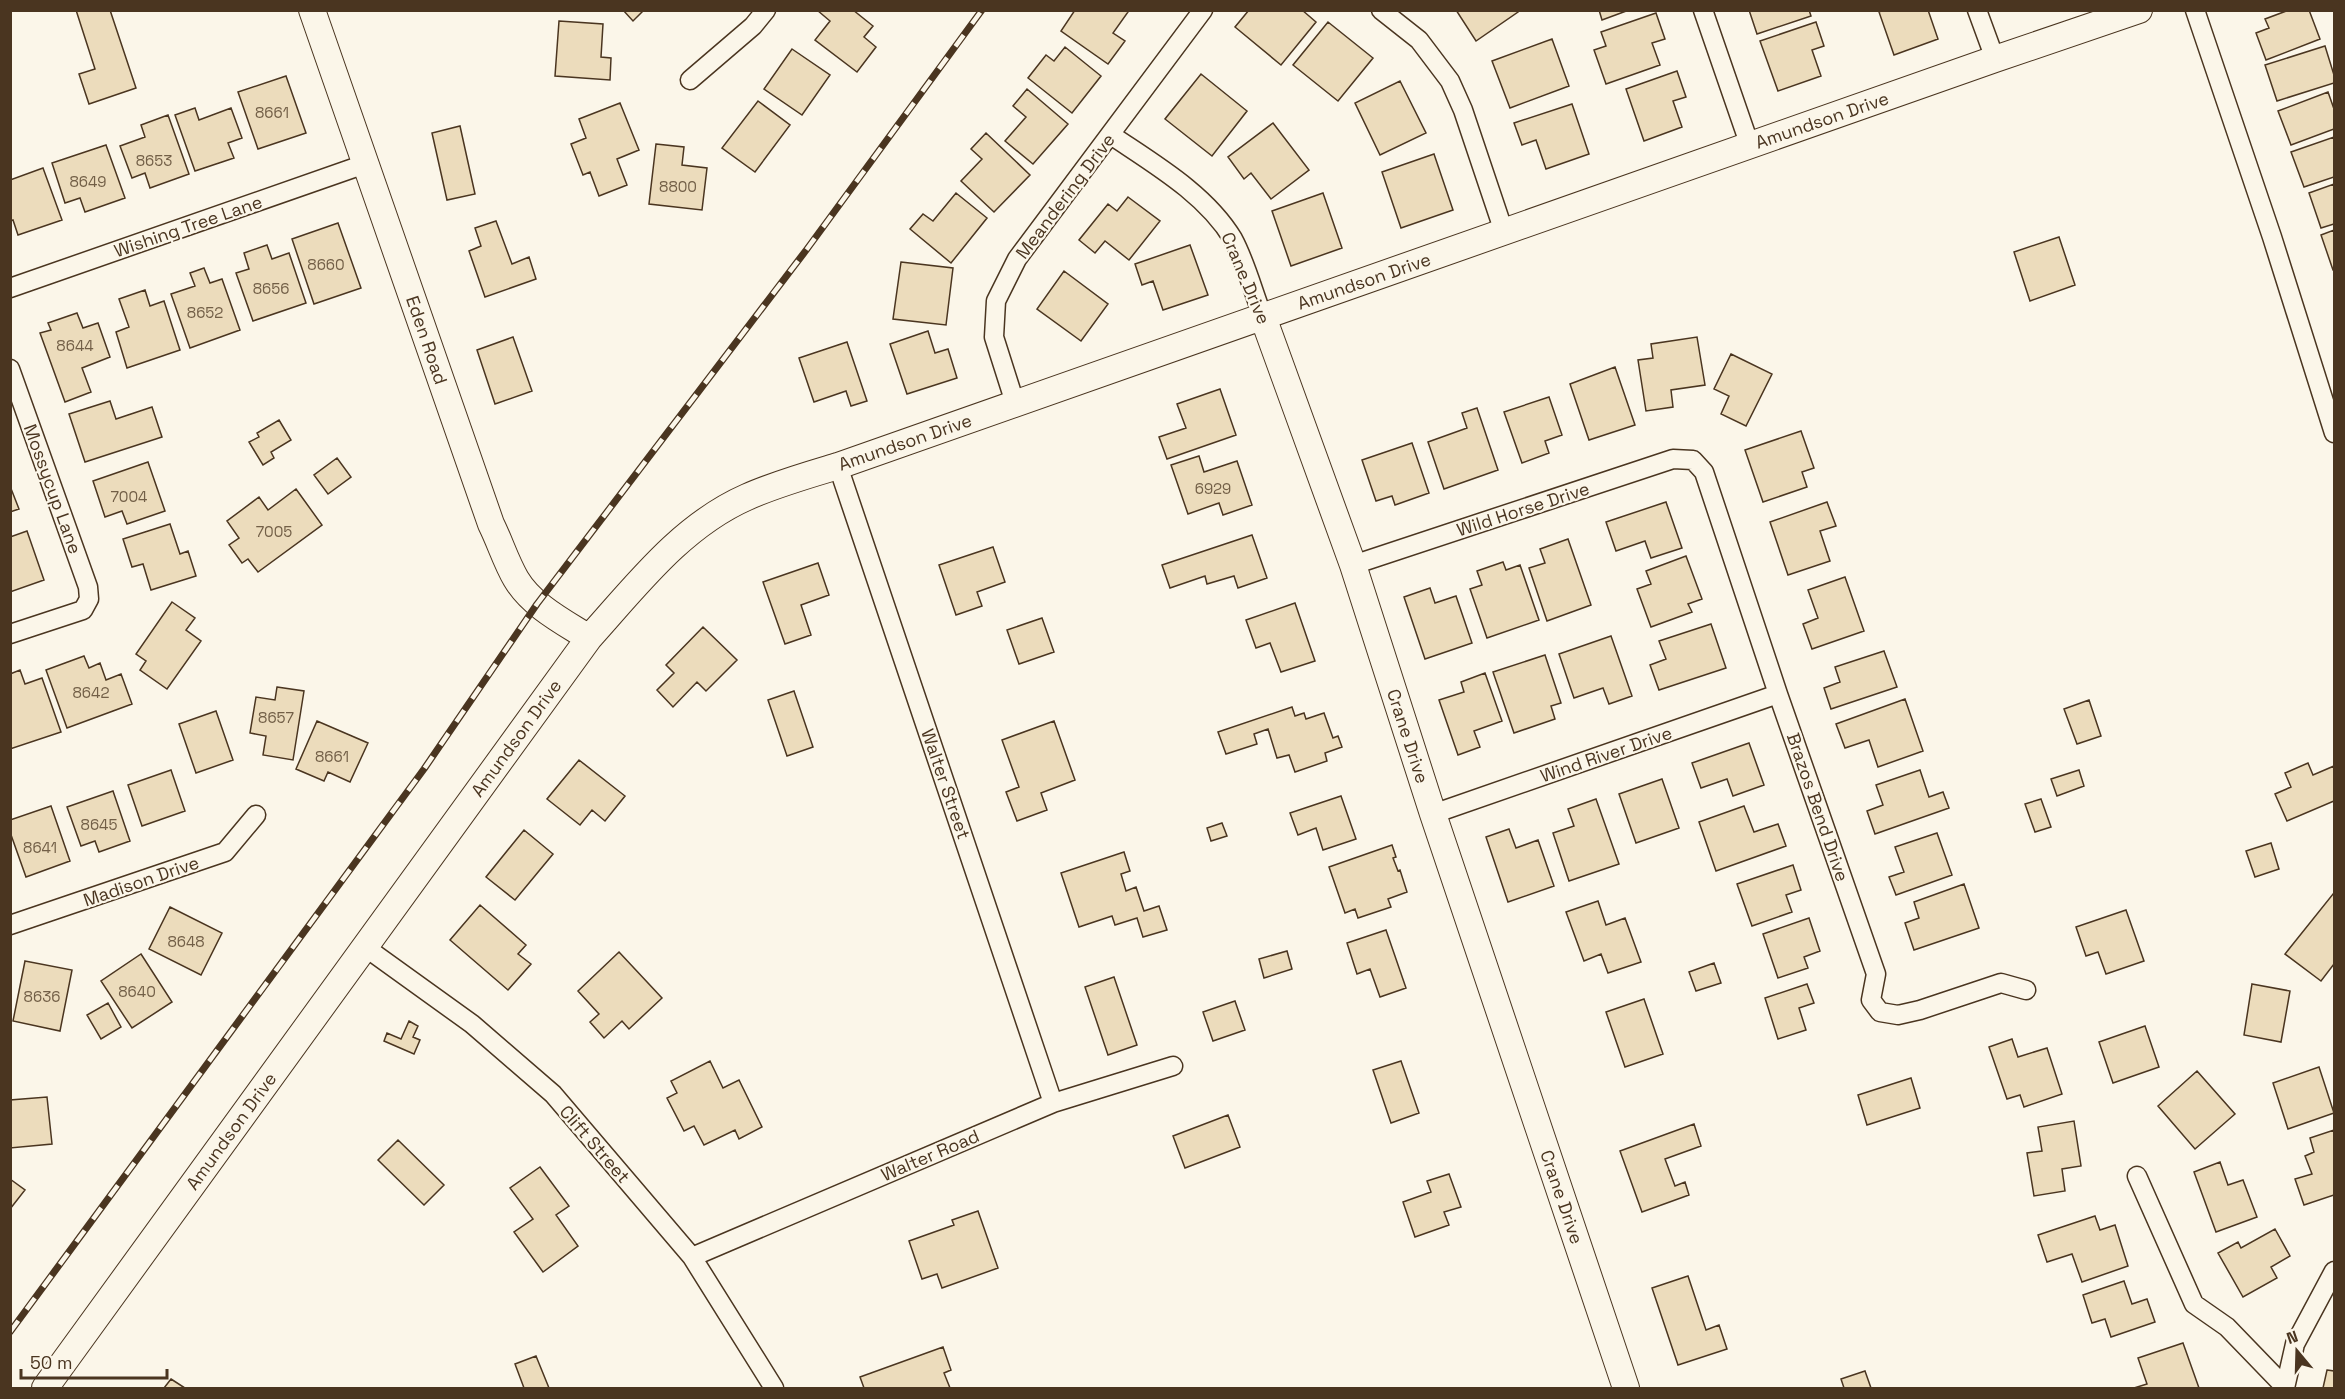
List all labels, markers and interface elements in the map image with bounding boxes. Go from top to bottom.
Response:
street label: Amundson Drive [1752,86,1892,154]
house number: 8661 [255,103,289,122]
street label: Meandering Drive [1010,129,1120,263]
house number: 8653 [136,151,172,170]
house number: 8649 [69,172,107,191]
house number: 8800 [659,177,697,196]
street label: Wishing Tree Lane [111,190,265,262]
street label: Crane Drive [1216,228,1276,328]
street label: Amundson Drive [1294,247,1434,315]
house number: 8660 [307,255,345,274]
house number: 8656 [253,279,289,298]
street label: Eden Road [401,293,453,387]
house number: 8652 [187,303,223,322]
house number: 8644 [56,336,94,355]
street label: Amundson Drive [835,408,975,476]
street label: Mossycup Lane [19,421,87,557]
street label: Wild Horse Drive [1454,477,1592,541]
house number: 6929 [1195,479,1231,498]
house number: 7004 [111,487,147,506]
house number: 7005 [256,522,292,541]
street label: Amundson Drive [466,675,566,801]
house number: 8642 [73,683,109,702]
street label: Crane Drive [1382,686,1434,786]
house number: 8657 [258,708,294,727]
street label: Wind River Drive [1537,721,1675,787]
street label: Walter Street [916,726,976,842]
street label: Brazos Bend Drive [1782,730,1854,884]
house number: 8661 [315,747,349,766]
house number: 8645 [81,815,117,834]
house number: 8641 [23,838,57,857]
street label: Madison Drive [80,850,202,912]
house number: 8648 [167,932,205,951]
house number: 8640 [118,982,156,1001]
house number: 8636 [24,987,60,1006]
street label: Amundson Drive [181,1068,281,1194]
street label: Clift Street [555,1100,635,1188]
street label: Walter Road [877,1124,983,1186]
street label: Crane Drive [1535,1147,1589,1247]
north arrow [2267,1321,2327,1381]
text: N [2284,1326,2301,1349]
scale bar [21,1342,166,1380]
text: 50 m [30,1351,72,1374]

